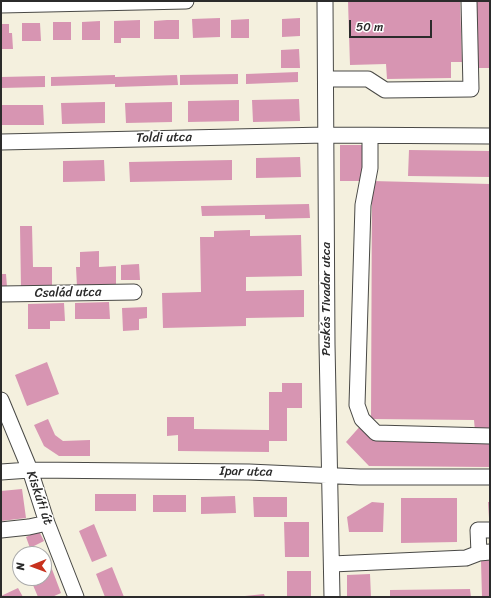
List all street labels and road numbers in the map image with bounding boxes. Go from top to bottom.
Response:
street label: Toldi utca [136,130,192,146]
street label: Puskás Tivadar utca [319,242,335,356]
street label: Család utca [34,285,102,301]
street label: Ipar utca [219,464,273,480]
street label: Kiskúti út [22,469,56,527]

